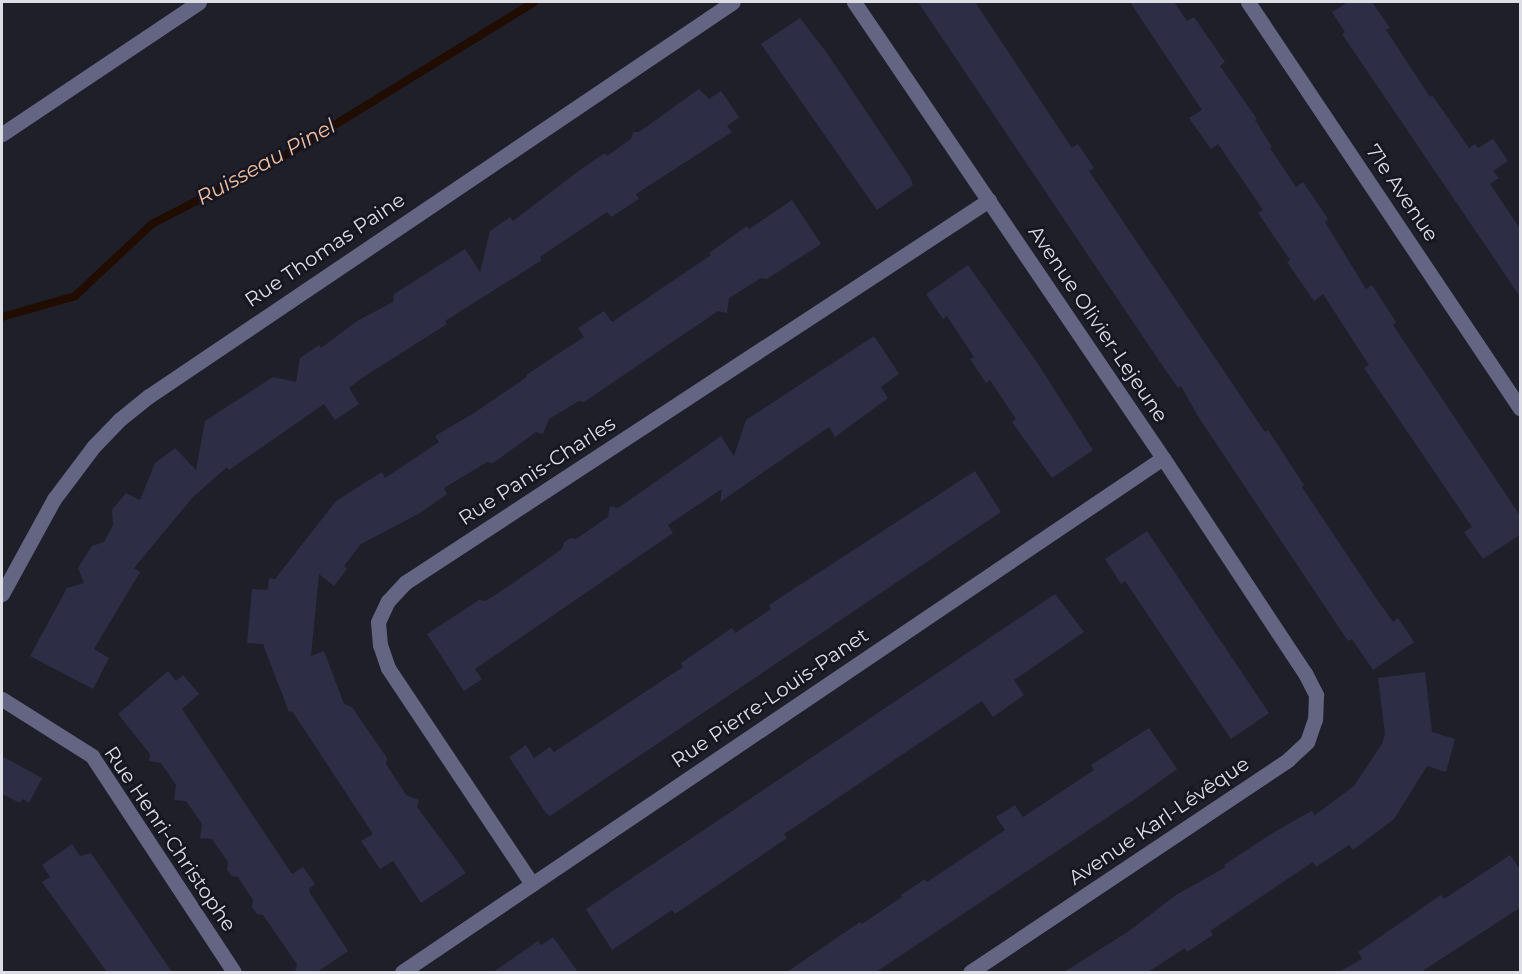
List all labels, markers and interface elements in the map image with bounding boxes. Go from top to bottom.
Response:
water label: Ruisseau Pinel [192,113,340,211]
street label: 71e Avenue [1361,140,1443,246]
street label: Rue Thomas Paine [241,188,409,312]
street label: Avenue Olivier-Lejeune [1023,221,1173,427]
street label: Rue Panis-Charles [454,411,620,531]
street label: Rue Pierre-Louis-Panet [667,623,873,773]
street label: Rue Henri-Christophe [99,742,241,936]
street label: Avenue Karl-Lévêque [1064,752,1254,890]

